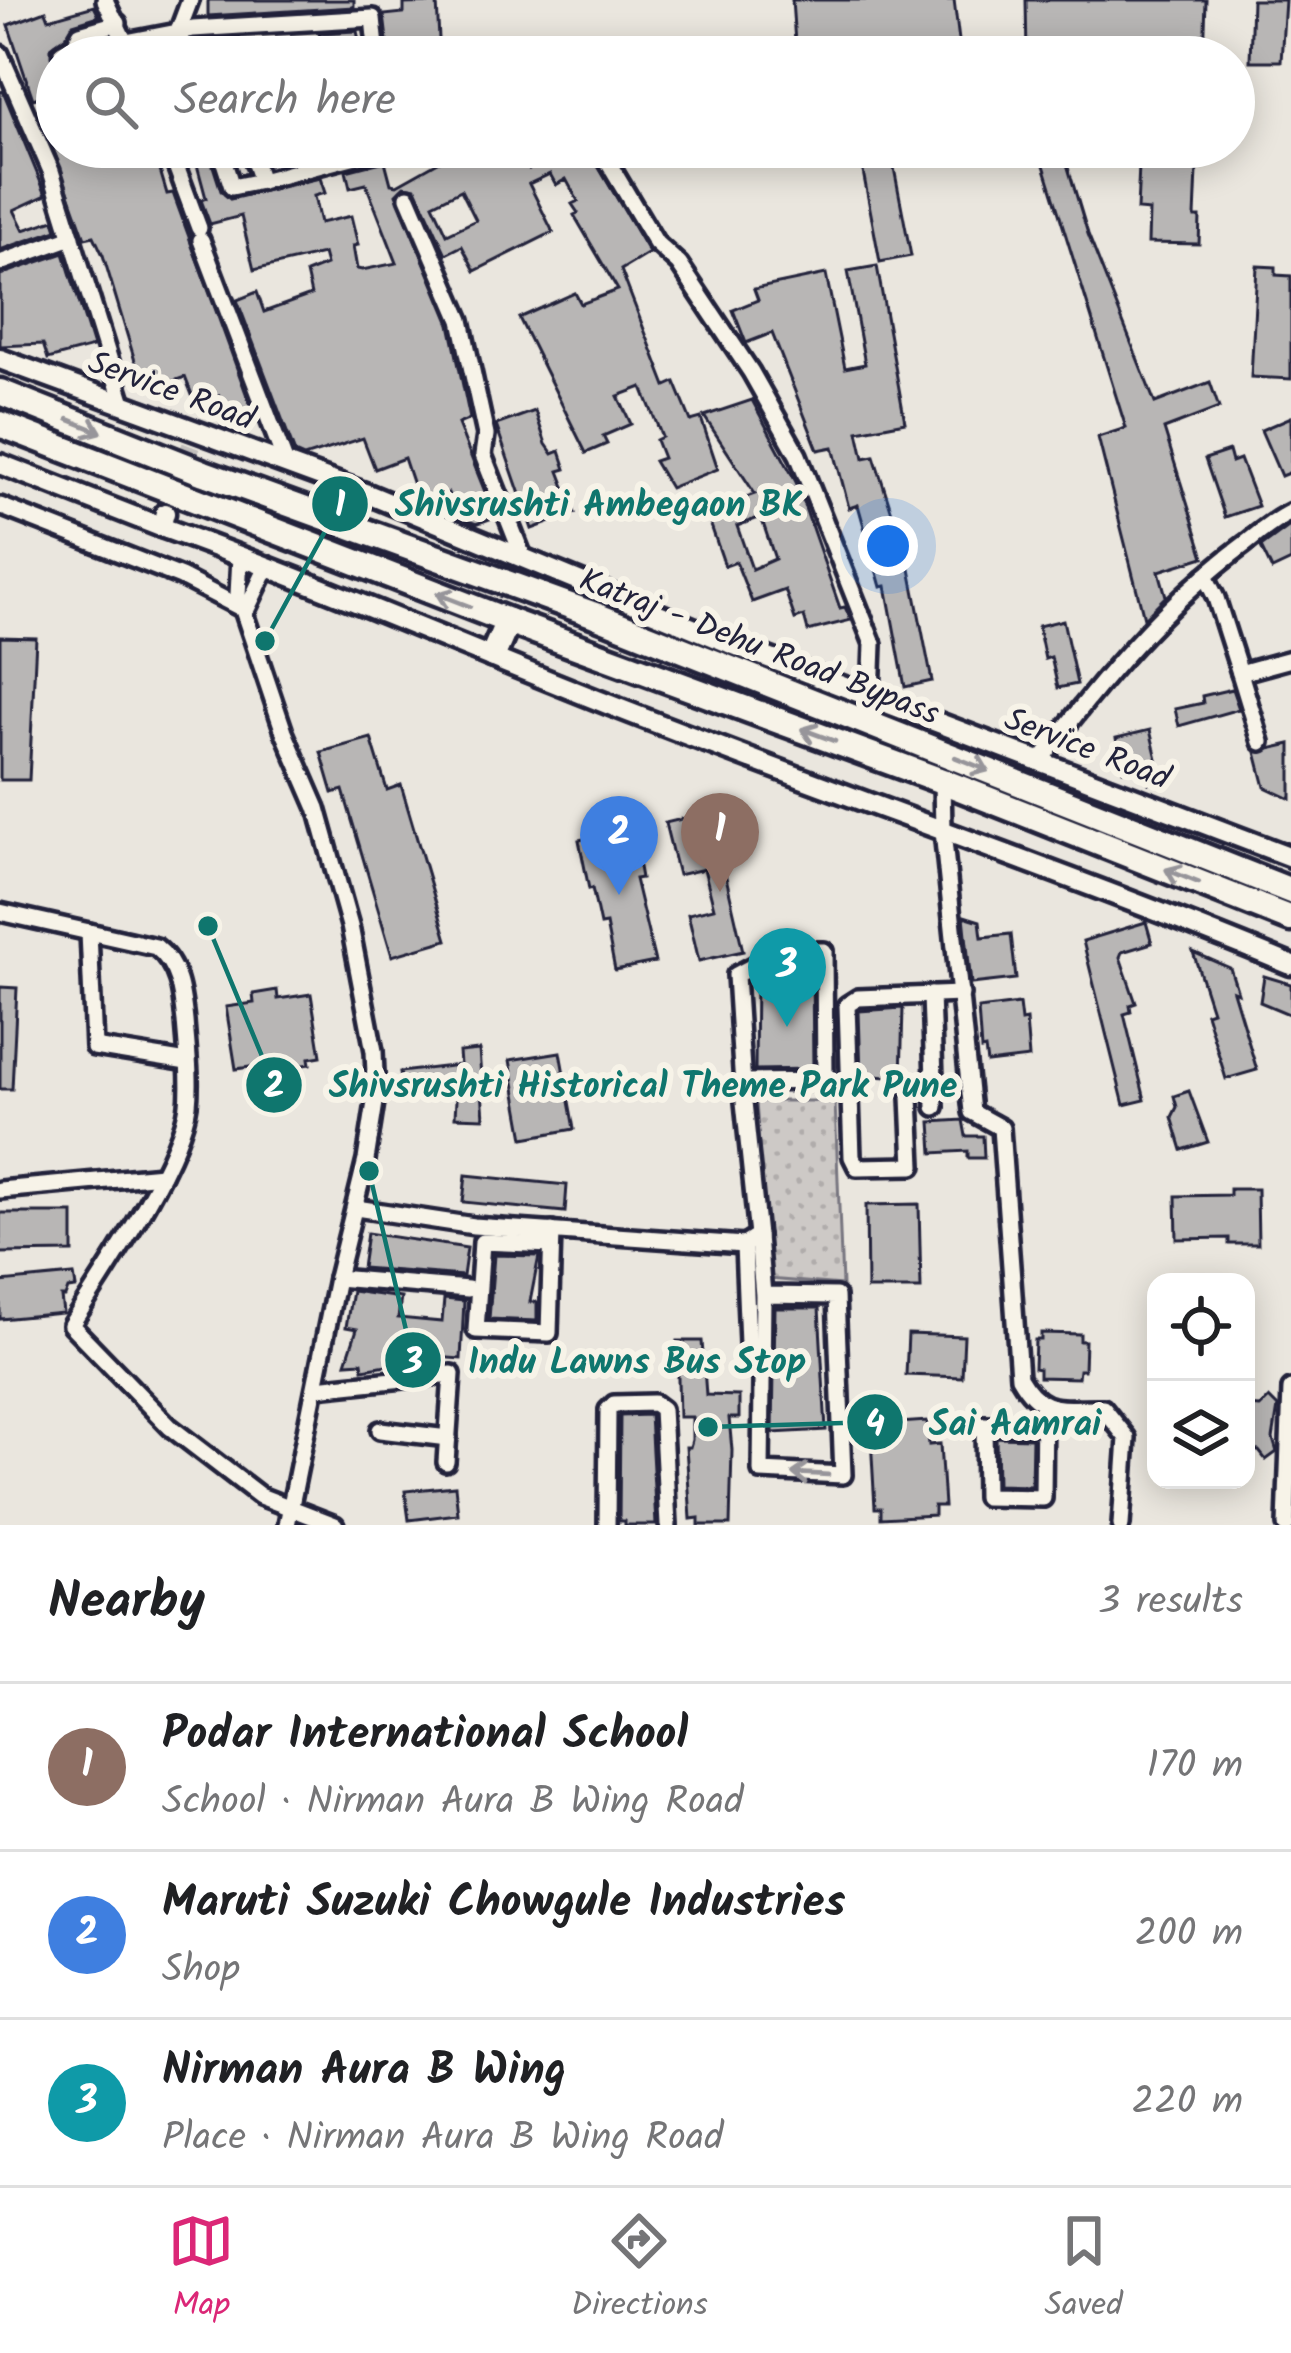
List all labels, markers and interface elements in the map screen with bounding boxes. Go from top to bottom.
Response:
search box [36,36,1255,168]
text: Search here [174,66,396,138]
icon: search [78,69,144,135]
street label: Service Road [80,338,263,447]
one-way arrow [66,417,103,438]
callout: Shivsrushti Ambegaon BK [310,468,827,540]
text: 1 [335,478,346,535]
text: Shivsrushti Ambegaon BK [395,478,803,535]
your location [858,516,918,576]
street label: Katraj - Dehu Road Bypass [571,555,947,742]
one-way arrow [435,587,472,609]
street label: Service Road [996,694,1179,807]
one-way arrow [801,723,838,745]
one-way arrow [953,755,990,777]
pin: 1 [681,793,759,892]
pin: 2 [580,796,658,895]
one-way arrow [1165,864,1202,885]
pin: 3 [748,928,826,1027]
callout: Shivsrushti Historical Theme Park Pune [244,1049,981,1121]
text: 2 [264,1059,285,1116]
text: Shivsrushti Historical Theme Park Pune [329,1059,958,1116]
map controls [1147,1273,1255,1489]
button: locate [1147,1273,1255,1381]
callout: Indu Lawns Bus Stop [383,1324,830,1396]
text: 3 [402,1335,423,1392]
text: Indu Lawns Bus Stop [468,1335,806,1392]
button: layers [1147,1381,1255,1489]
callout: Sai Aamrai [845,1386,1125,1458]
text: 4 [865,1397,885,1454]
text: Sai Aamrai [929,1397,1102,1454]
one-way arrow [791,1462,830,1485]
text: Nearby [48,1563,205,1644]
text: 3 results [1098,1572,1243,1634]
text: Podar International School [162,1700,688,1772]
text: 1 [81,1736,93,1798]
text: 170 m [1147,1736,1243,1798]
text: School · Nirman Aura B Wing Road [162,1772,743,1834]
text: Maruti Suzuki Chowgule Industries [162,1868,845,1940]
text: 2 [76,1904,98,1966]
text: 200 m [1135,1904,1243,1966]
text: Shop [162,1940,240,2002]
text: Nirman Aura B Wing [162,2036,566,2108]
text: 3 [76,2072,98,2134]
text: 220 m [1131,2072,1243,2134]
text: Place · Nirman Aura B Wing Road [162,2108,724,2170]
tab: Map [168,2208,234,2333]
tab: Directions [571,2208,708,2333]
tab: Saved [1044,2208,1123,2333]

